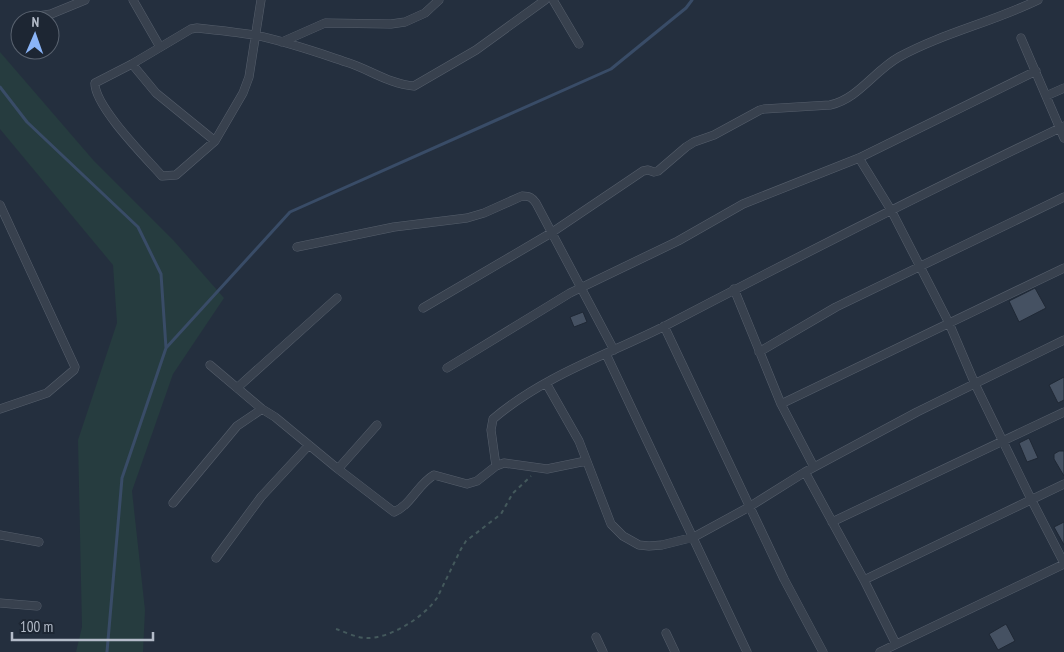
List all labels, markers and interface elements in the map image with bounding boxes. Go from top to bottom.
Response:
north arrow [10,10,60,60]
text: N [31,13,40,31]
scale bar [12,610,154,642]
text: 100 m [20,617,53,636]

